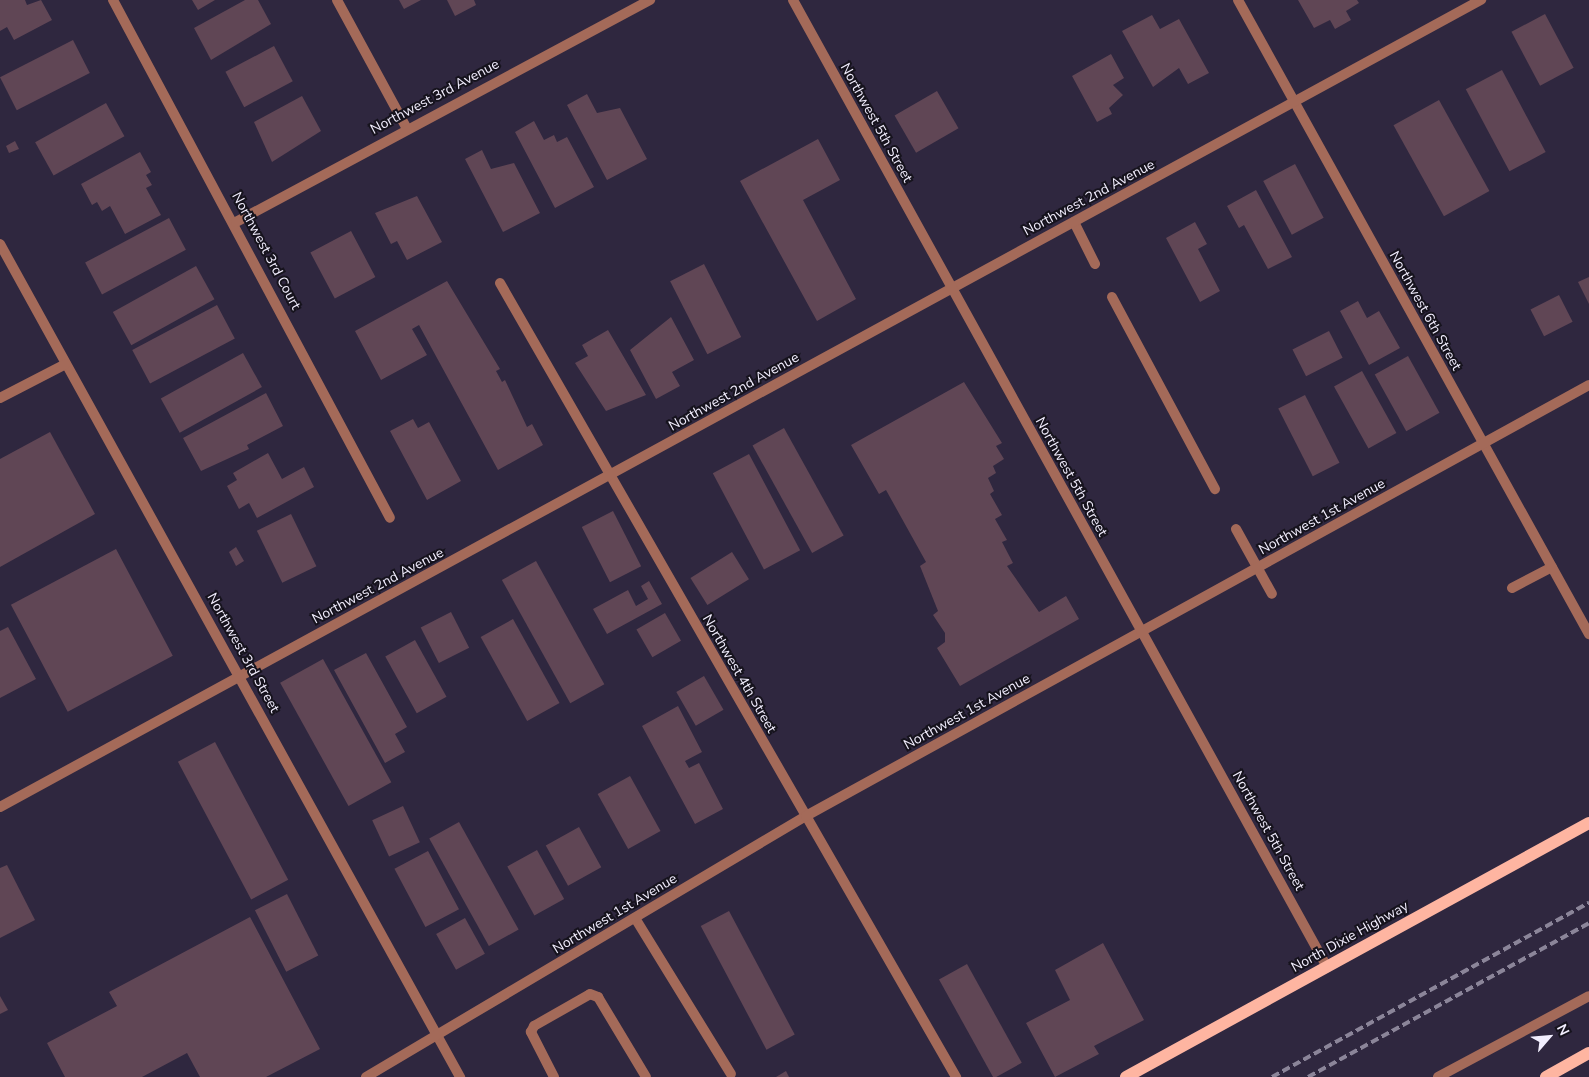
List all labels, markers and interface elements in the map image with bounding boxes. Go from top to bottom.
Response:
street label: Northwest 3rd Avenue [368,56,502,138]
street label: Northwest 5th Street [836,60,916,186]
street label: Northwest 2nd Avenue [1020,156,1158,240]
street label: Northwest 3rd Court [228,189,304,313]
street label: Northwest 6th Street [1385,248,1465,374]
street label: Northwest 2nd Avenue [666,349,802,435]
street label: Northwest 5th Street [1031,414,1111,540]
street label: Northwest 1st Avenue [1256,475,1388,559]
street label: Northwest 2nd Avenue [309,544,447,628]
street label: Northwest 3rd Street [203,590,283,716]
street label: Northwest 4th Street [698,612,780,736]
street label: Northwest 1st Avenue [901,670,1033,754]
street label: Northwest 5th Street [1228,768,1308,894]
street label: Northwest 1st Avenue [550,870,680,958]
street label: North Dixie Highway [1288,898,1412,976]
north arrow [1524,1012,1574,1062]
text: N [1552,1021,1574,1039]

